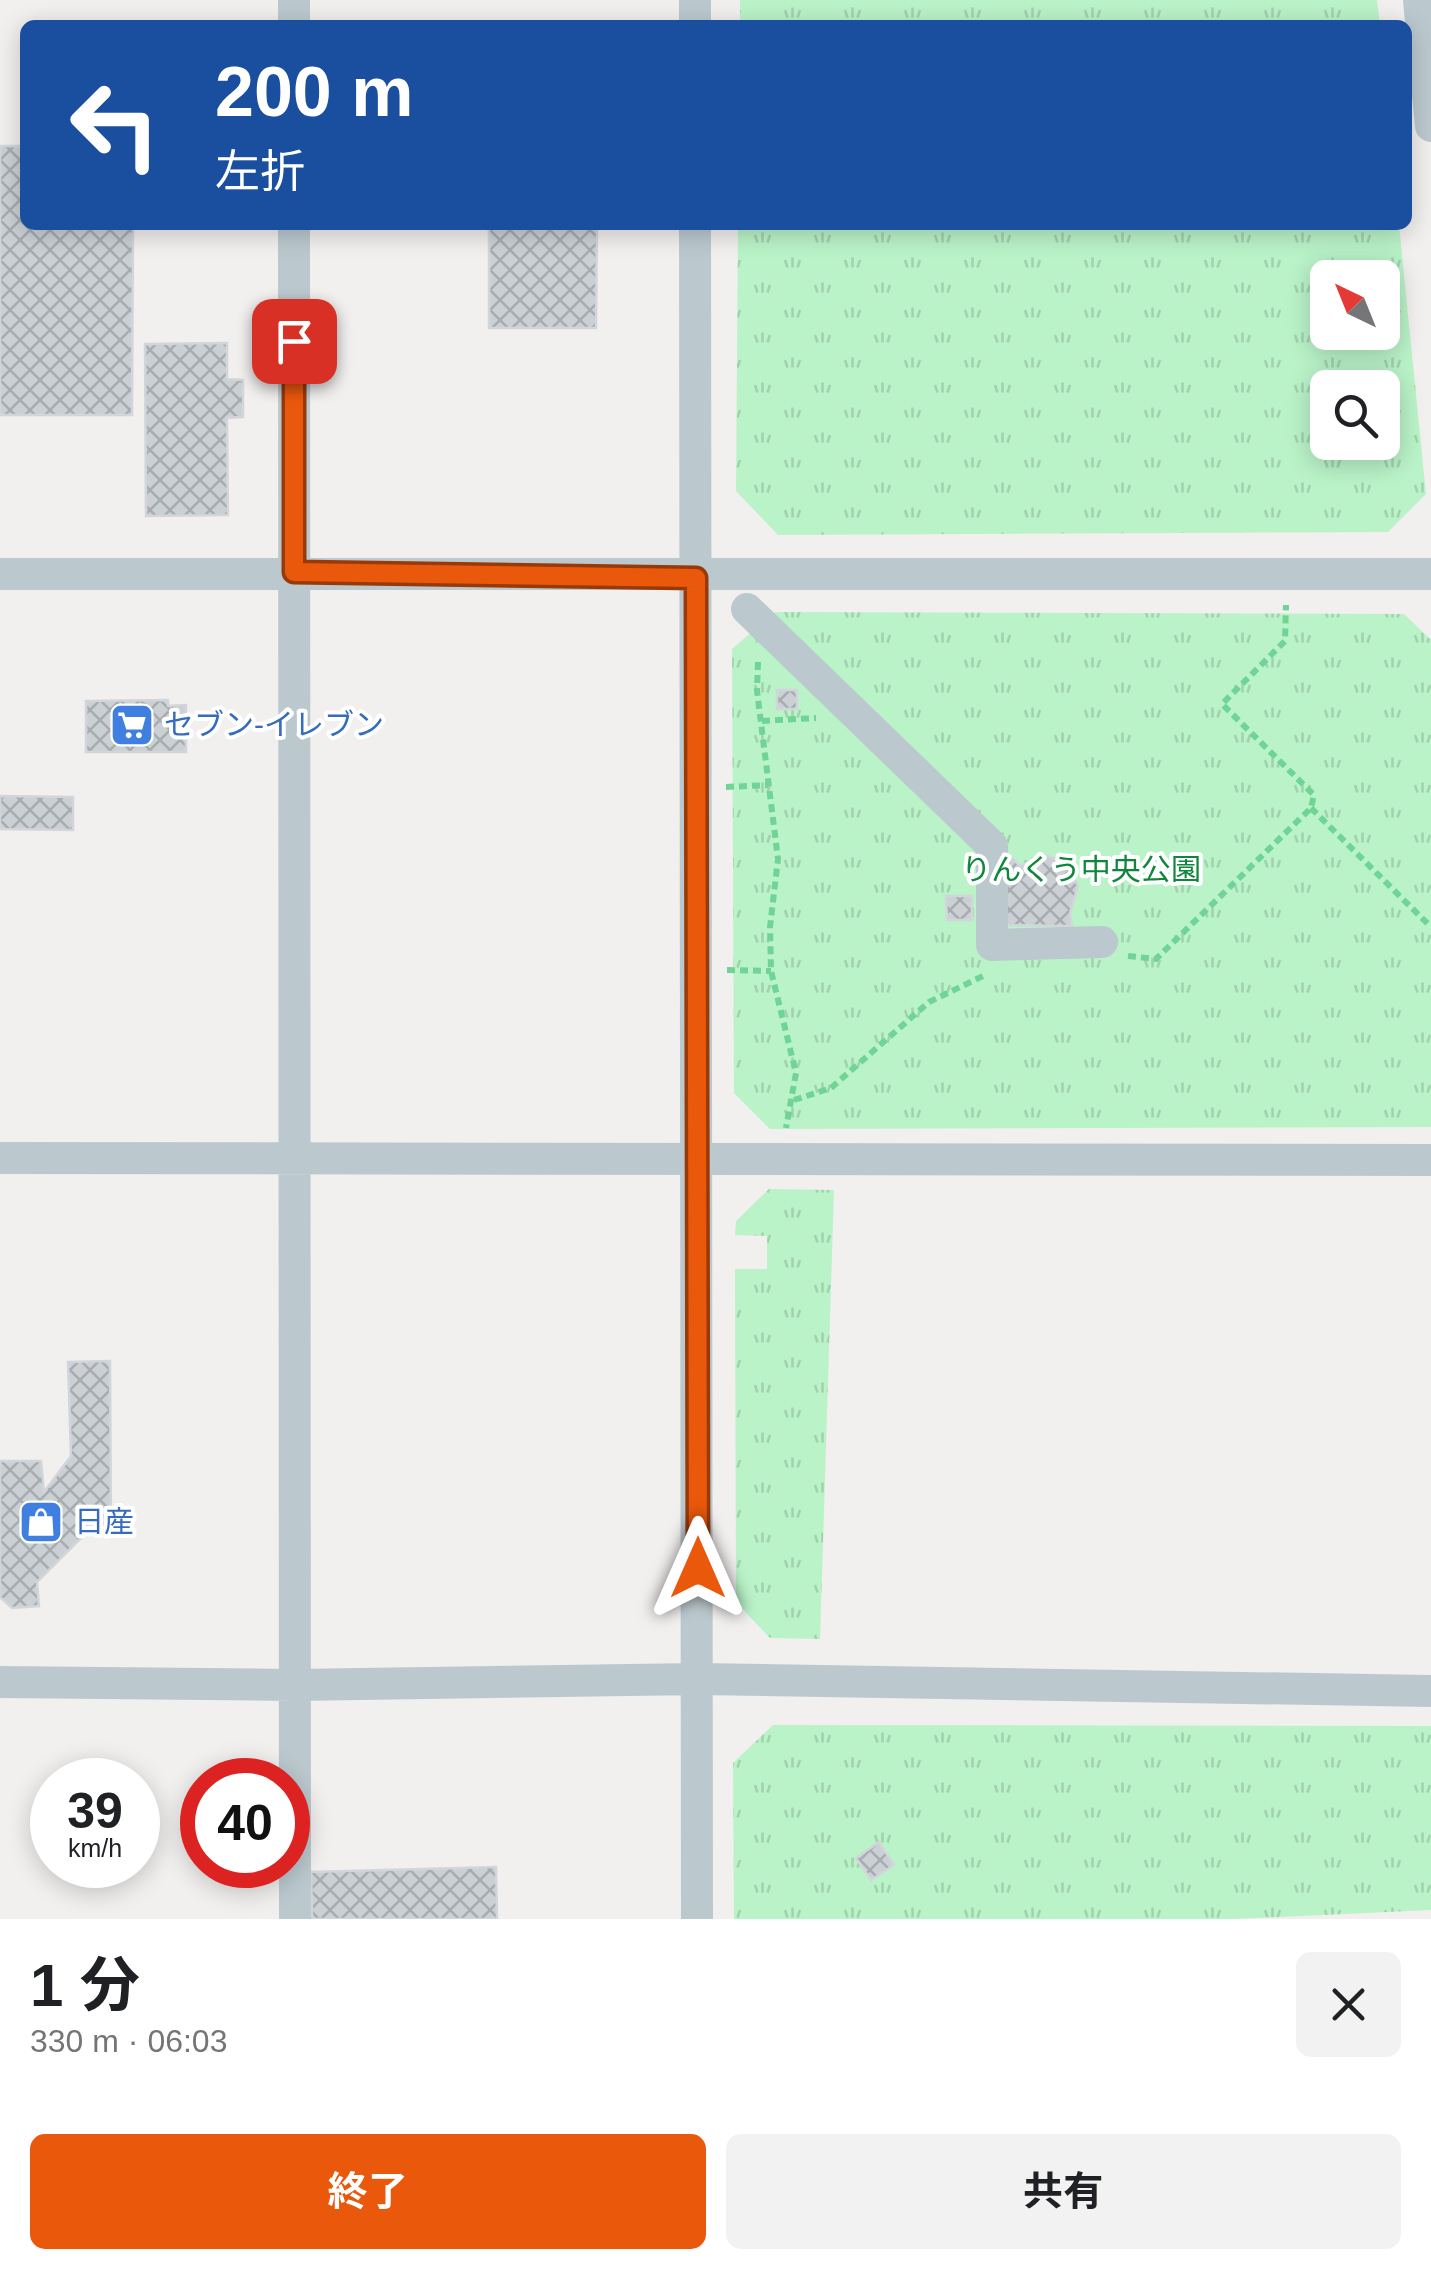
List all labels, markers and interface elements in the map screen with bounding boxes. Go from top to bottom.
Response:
text: 200 m [215,53,413,131]
icon: left [50,60,180,190]
text: 左折 [215,146,305,197]
north arrow [1310,260,1400,350]
map controls [1310,260,1400,460]
pin [252,299,337,384]
icon: arrive [267,314,322,369]
button: search [1310,370,1400,460]
supermarket icon: セブン-イレブン [109,702,155,748]
place label: セブン-イレブン [164,708,384,741]
park label: りんくう中央公園 [961,853,1201,886]
shop icon: 日産 [18,1499,64,1545]
place label: 日産 [74,1505,134,1538]
position arrow [646,1516,750,1620]
speed limit sign: 40 [180,1758,310,1888]
text: 39 [67,1783,123,1839]
text: km/h [68,1834,122,1862]
text: 1 分 [30,1952,140,2019]
button: close [1296,1952,1401,2057]
text: 330 m · 06:03 [30,2023,227,2059]
button: 終了 [30,2134,706,2249]
button: 共有 [726,2134,1401,2249]

